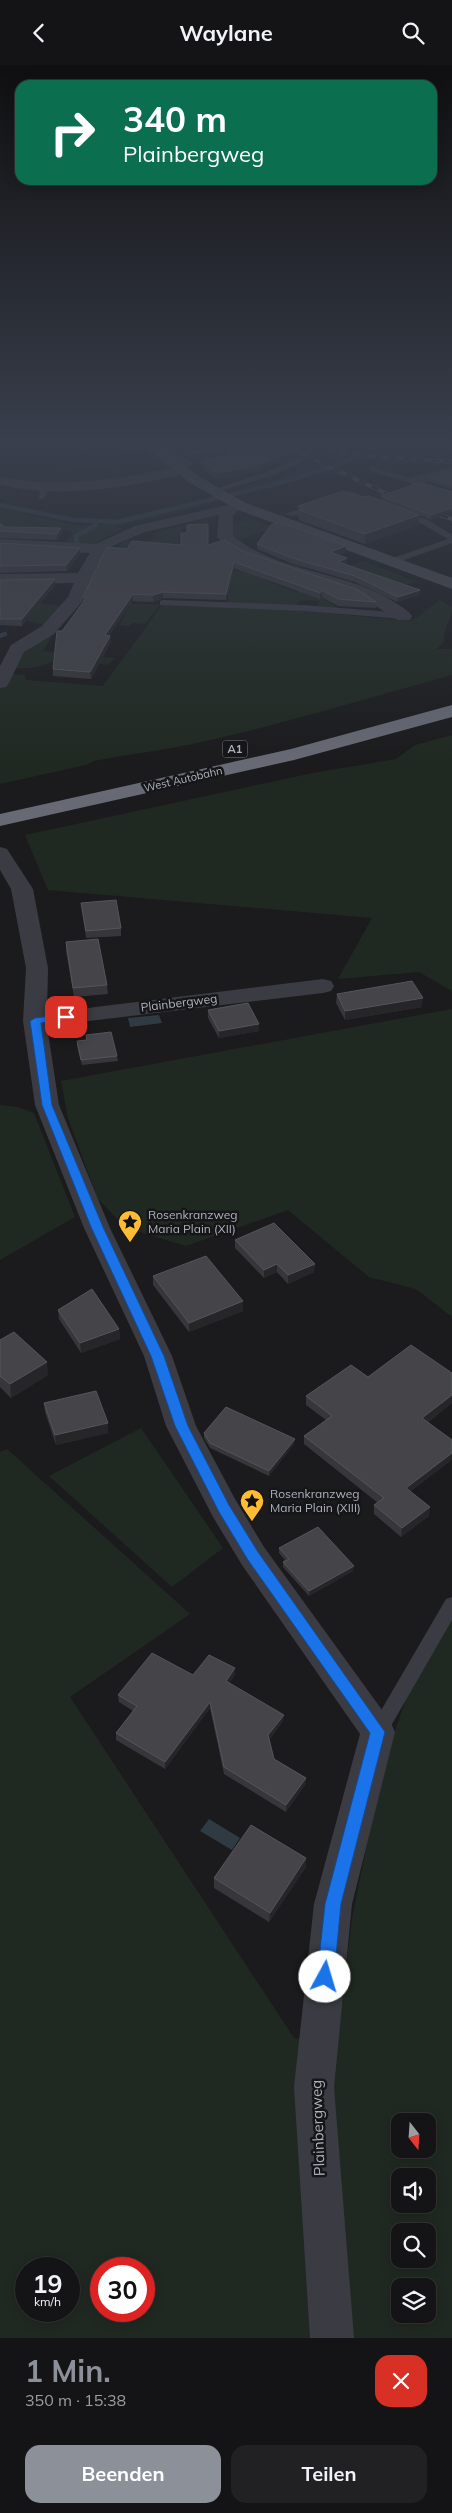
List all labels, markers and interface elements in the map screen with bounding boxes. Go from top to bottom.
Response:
icon: back [25,19,53,47]
text: Waylane [179,19,273,47]
icon: search [399,19,427,47]
text: 340 m [123,97,227,141]
icon: right [40,100,105,165]
text: Plainbergweg [123,140,264,168]
road number: A1 [222,741,248,757]
street label: West Autobahn [142,763,224,795]
street label: Plainbergweg [140,990,218,1015]
pin [45,996,87,1038]
icon: arrive [52,1003,80,1031]
place label: Rosenkranzweg Maria Plain (XII) [148,1207,238,1236]
place icon: Rosenkranzweg Maria Plain (XII) [117,1209,143,1243]
place label: Rosenkranzweg Maria Plain (XIII) [270,1486,361,1515]
place icon: Rosenkranzweg Maria Plain (XIII) [239,1488,265,1522]
position arrow [298,1950,350,2002]
street label: Plainbergweg [306,2080,329,2177]
north arrow [391,2113,436,2157]
map controls [391,2113,436,2323]
button: sound [391,2168,436,2213]
button: search [391,2223,436,2268]
speed limit sign: 30 [90,2257,155,2322]
text: 19 [32,2268,63,2299]
button: layers [391,2278,436,2323]
text: km/h [34,2294,61,2309]
text: 1 Min. [25,2352,111,2390]
button: close [375,2355,427,2407]
text: 350 m · 15:38 [25,2390,126,2410]
button: Beenden [25,2445,221,2503]
button: Teilen [231,2445,427,2503]

